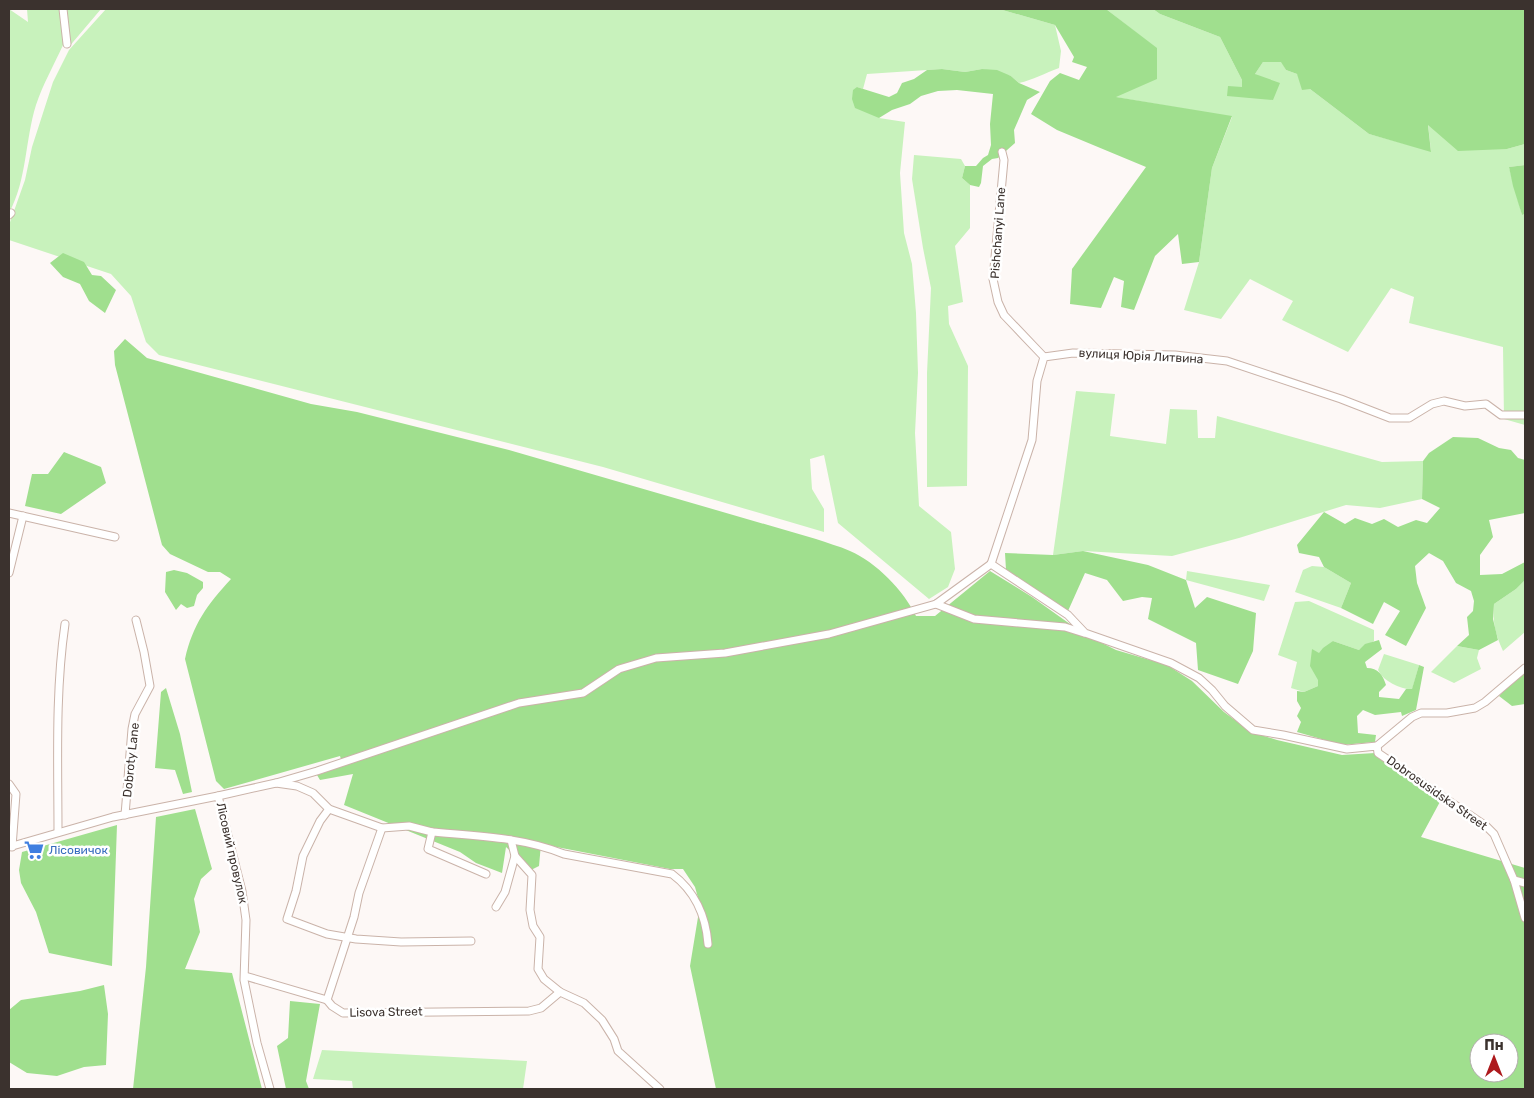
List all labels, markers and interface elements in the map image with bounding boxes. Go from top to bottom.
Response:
street label: Pishchanyi Lane [988,187,1008,279]
street label: вулиця Юрія Литвина [1078,346,1204,366]
street label: Dobroty Lane [120,722,142,798]
street label: Dobrosusidska Street [1384,753,1490,833]
street label: Лісовий провулок [214,801,251,906]
supermarket icon: Лісовичок [23,839,45,861]
place label: Лісовичок [49,843,108,857]
street label: Lisova Street [349,1004,423,1020]
north arrow [1469,1033,1519,1083]
text: Пн [1484,1037,1504,1054]

